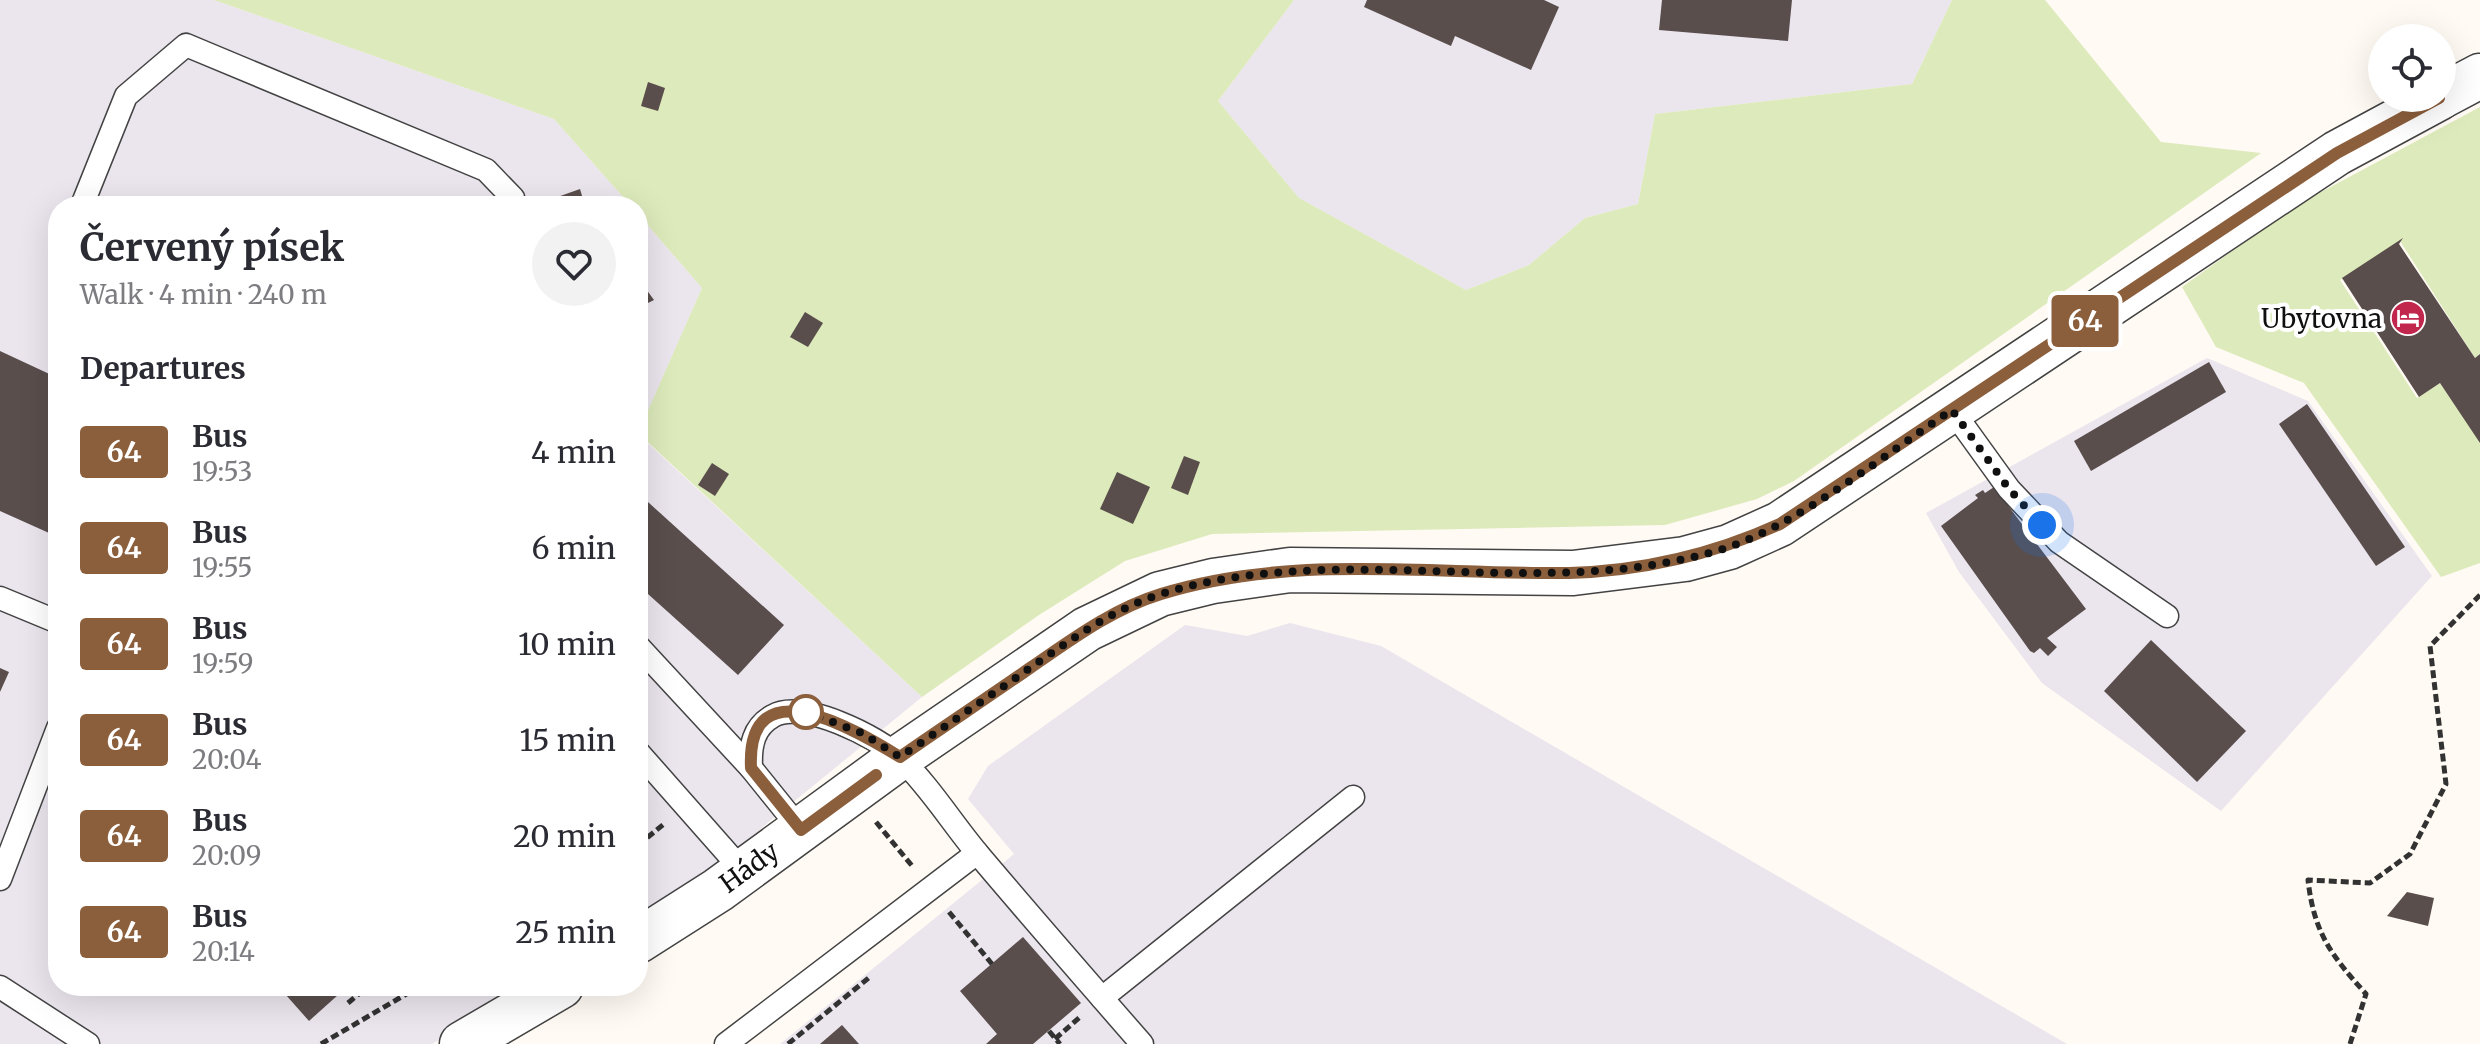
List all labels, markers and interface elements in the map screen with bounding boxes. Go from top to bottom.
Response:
map controls [2368,24,2456,112]
button: locate [2368,24,2456,112]
button: heart [532,222,616,306]
text: Červený písek [80,224,344,271]
text: Walk · 4 min · 240 m [80,278,327,311]
line badge: 64 [2049,295,2121,347]
hotel icon: Ubytovna [2389,299,2427,337]
place label: Ubytovna [2261,302,2382,335]
text: 64 [2068,303,2103,339]
text: Departures [80,349,246,387]
text: Bus [192,417,248,455]
text: 4 min [531,433,616,471]
text: 64 [107,434,142,470]
text: 19:53 [192,455,252,488]
your location [2022,505,2062,545]
text: Bus [192,513,248,551]
text: 6 min [531,529,616,567]
text: 64 [107,530,142,566]
text: 19:55 [192,551,252,584]
text: Bus [192,609,248,647]
text: 10 min [518,625,616,663]
text: 64 [107,626,142,662]
text: 19:59 [192,647,254,680]
unlabelled marker [789,695,823,729]
text: Bus [192,705,248,743]
text: 15 min [519,721,616,759]
text: 64 [107,722,142,758]
text: 20:04 [192,743,262,776]
text: Bus [192,801,248,839]
text: 20 min [513,817,616,855]
text: 64 [107,818,142,854]
street label: Hády [713,834,786,900]
text: 20:09 [192,839,262,872]
text: Bus [192,897,248,935]
text: 25 min [515,913,616,951]
text: 64 [107,914,142,950]
text: 20:14 [192,935,255,968]

